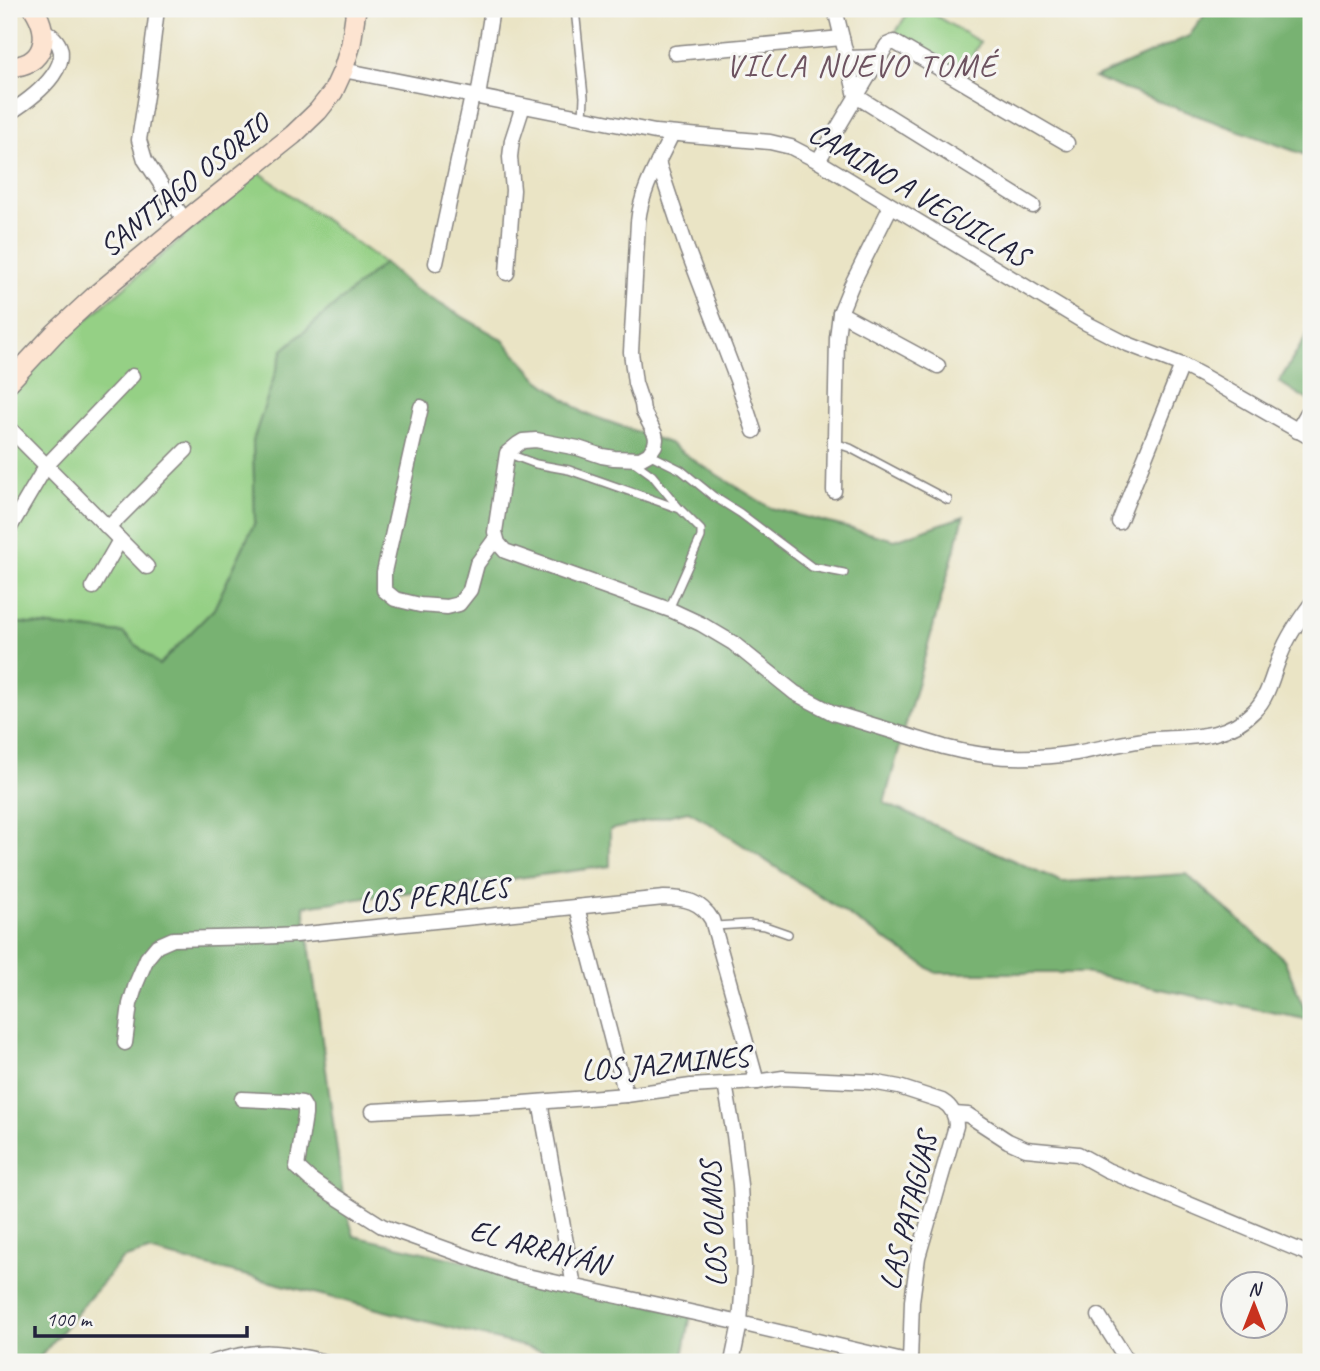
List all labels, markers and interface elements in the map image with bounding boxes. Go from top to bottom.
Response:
district label: VILLA NUEVO TOMÉ [726,45,1000,86]
street label: SANTIAGO OSORIO [91,103,279,265]
street label: CAMINO A VEGUILLAS [802,113,1039,276]
street label: LOS PERALES [357,868,515,922]
street label: LOS JAZMINES [580,1036,756,1089]
street label: LAS PATAGUAS [870,1124,947,1294]
street label: LOS OLMOS [691,1157,735,1288]
street label: EL ARRAYÁN [466,1210,617,1285]
north arrow [1218,1270,1288,1340]
text: N [1248,1277,1263,1301]
scale bar [35,1294,247,1338]
text: 100 m [46,1306,93,1332]

